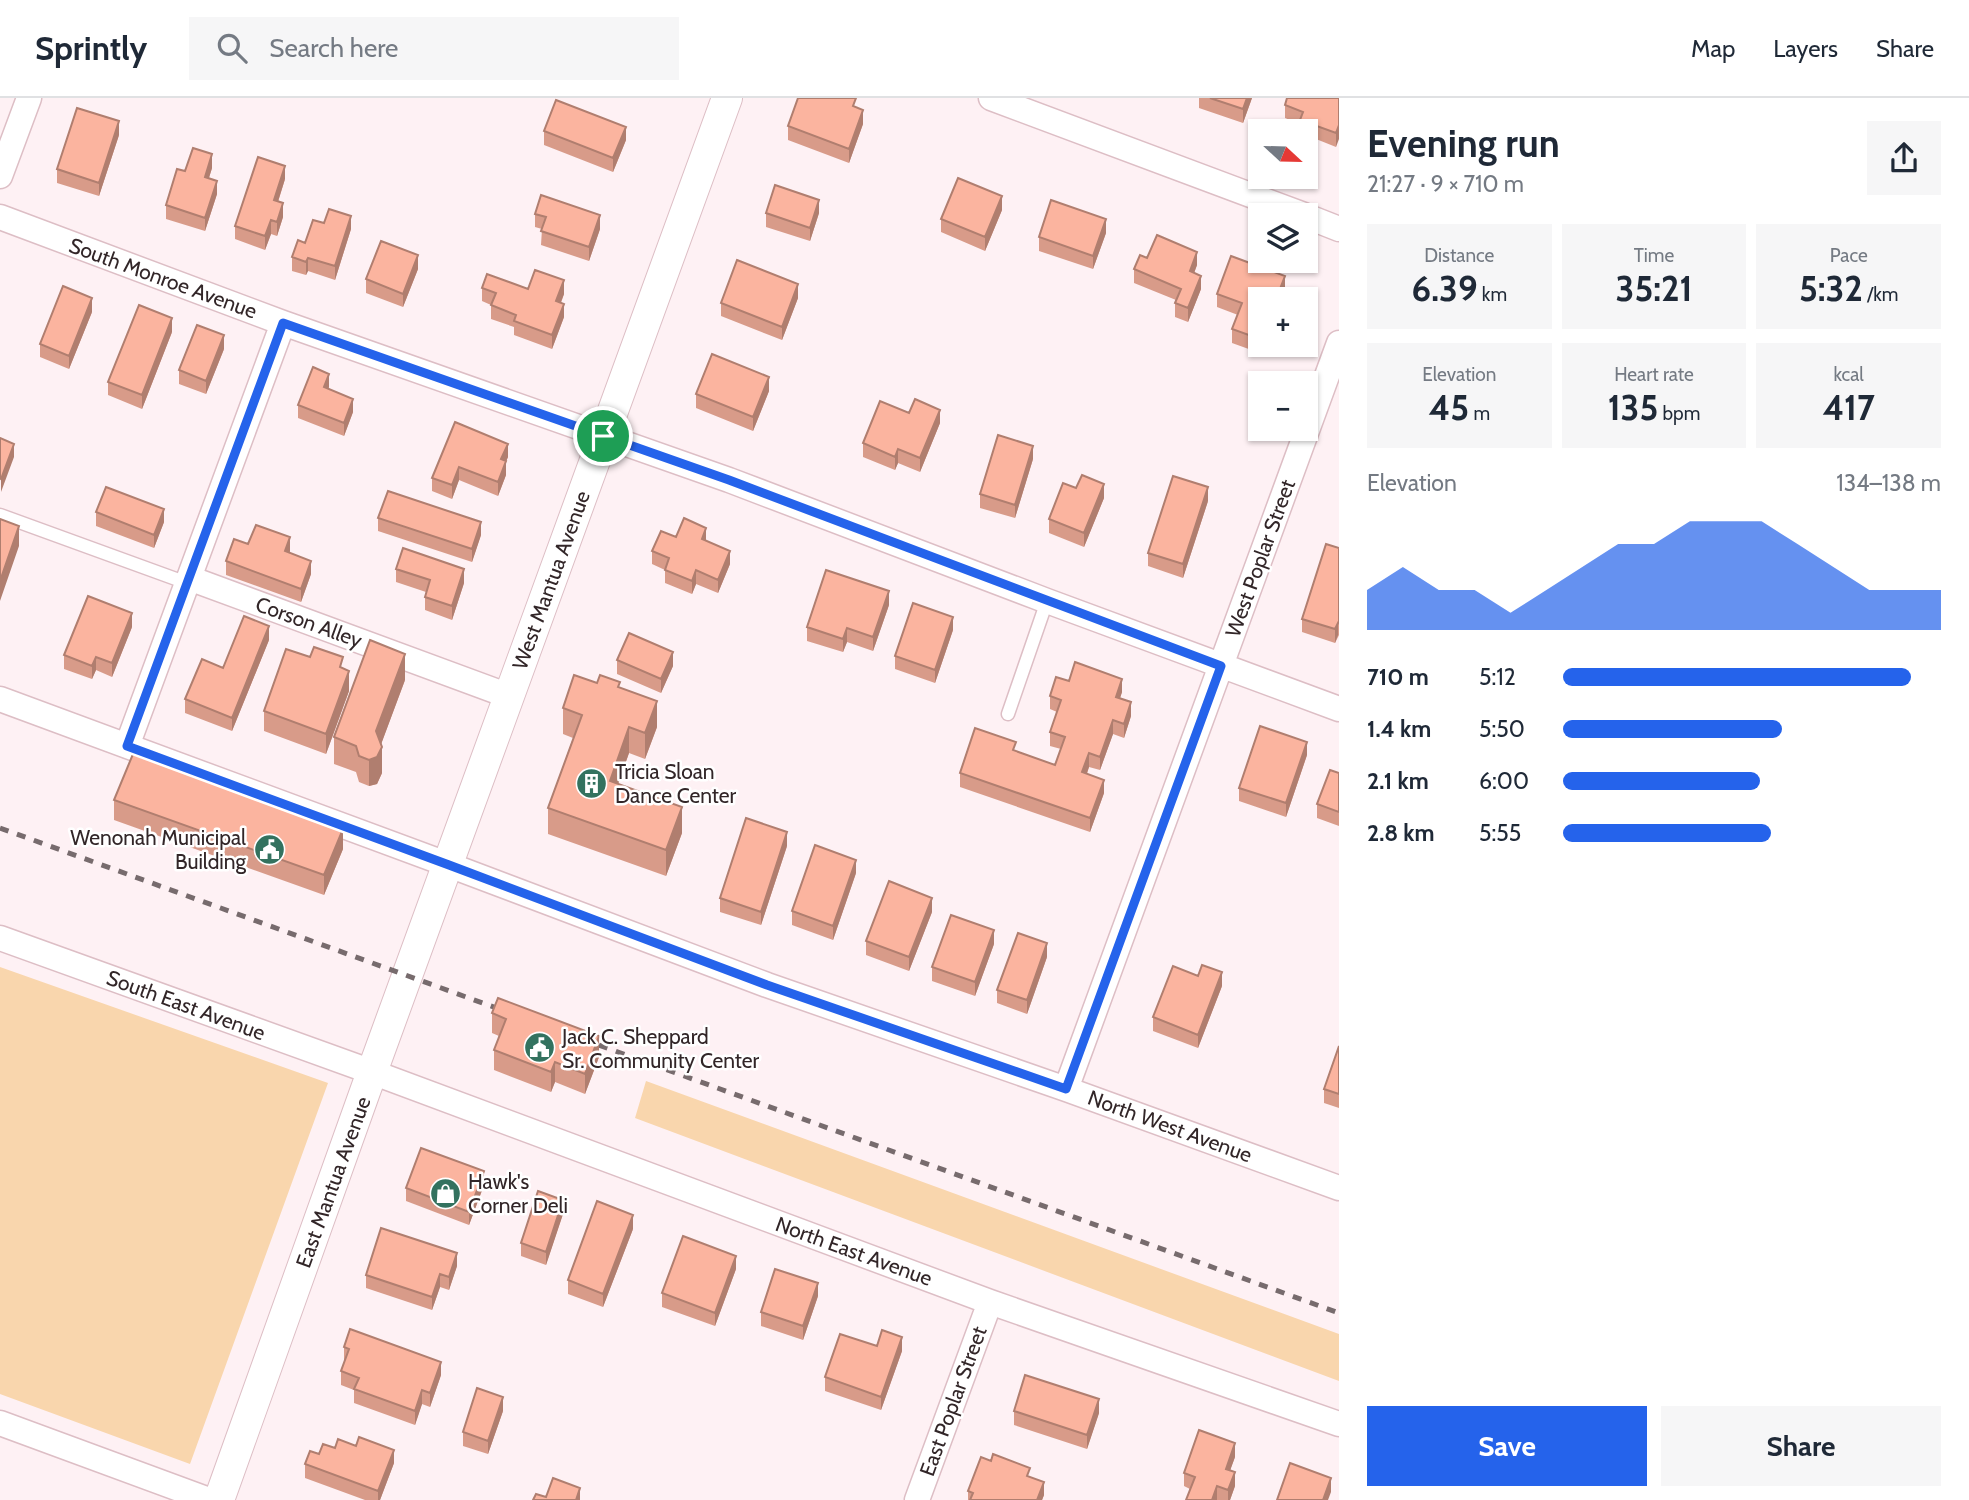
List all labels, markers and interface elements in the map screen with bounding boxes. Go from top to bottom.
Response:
search box [189,17,679,80]
text: Sprintly [35,28,147,68]
icon: search [213,29,251,67]
text: Search here [269,32,398,64]
text: Map [1691,34,1735,63]
text: Layers [1773,34,1838,63]
text: Share [1876,34,1934,63]
north arrow [1248,119,1318,189]
map controls [1248,119,1318,441]
text: Evening run [1367,120,1560,167]
button: share [1867,121,1941,195]
text: 21:27 · 9 × 710 m [1367,170,1524,198]
button: layers [1248,203,1318,273]
street label: South Monroe Avenue [66,232,261,324]
text: Distance [1424,244,1494,267]
text: Time [1634,244,1674,267]
text: Pace [1830,244,1868,267]
text: 6.39 [1412,267,1478,310]
text: 35:21 [1616,267,1692,310]
text: 5:32 [1799,267,1863,310]
text: km [1478,283,1507,306]
text: /km [1863,283,1898,306]
button: + [1248,287,1318,357]
text: Elevation [1422,363,1496,386]
text: Heart rate [1614,363,1694,386]
text: kcal [1834,363,1864,386]
button: − [1248,371,1318,441]
text: 45 [1429,386,1469,429]
text: 135 [1608,386,1658,429]
text: 417 [1823,386,1875,429]
text: m [1469,402,1490,425]
text: bpm [1658,402,1700,425]
pin [573,406,633,466]
icon: arrive [584,417,622,455]
text: Elevation [1367,469,1457,497]
text: 134–138 m [1836,469,1941,497]
street label: West Poplar Street [1220,476,1300,640]
street label: West Mantua Avenue [507,487,595,673]
street label: Corson Alley [252,591,366,653]
text: 710 m [1367,663,1429,691]
text: 5:12 [1479,663,1516,691]
text: 1.4 km [1367,715,1431,743]
text: 5:50 [1479,715,1525,743]
place label: Tricia Sloan Dance Center [615,759,736,808]
building icon: Tricia Sloan Dance Center [575,766,609,800]
text: 2.1 km [1367,767,1429,795]
text: 6:00 [1479,767,1529,795]
text: 2.8 km [1367,819,1434,847]
text: 5:55 [1479,819,1521,847]
place label: Wenonah Municipal Building [70,825,247,874]
public building icon: Wenonah Municipal Building [252,832,286,866]
street label: South East Avenue [103,965,269,1045]
place label: Jack C. Sheppard Sr. Community Center [561,1024,760,1073]
public building icon: Jack C. Sheppard Sr. Community Center [522,1031,556,1065]
street label: North West Avenue [1085,1085,1256,1167]
street label: East Mantua Avenue [290,1093,376,1271]
place label: Hawk's Corner Deli [468,1169,568,1218]
shop icon: Hawk's Corner Deli [428,1176,462,1210]
street label: North East Avenue [772,1211,936,1291]
street label: East Poplar Street [914,1323,992,1479]
button: Save [1367,1406,1647,1486]
button: Share [1661,1406,1941,1486]

